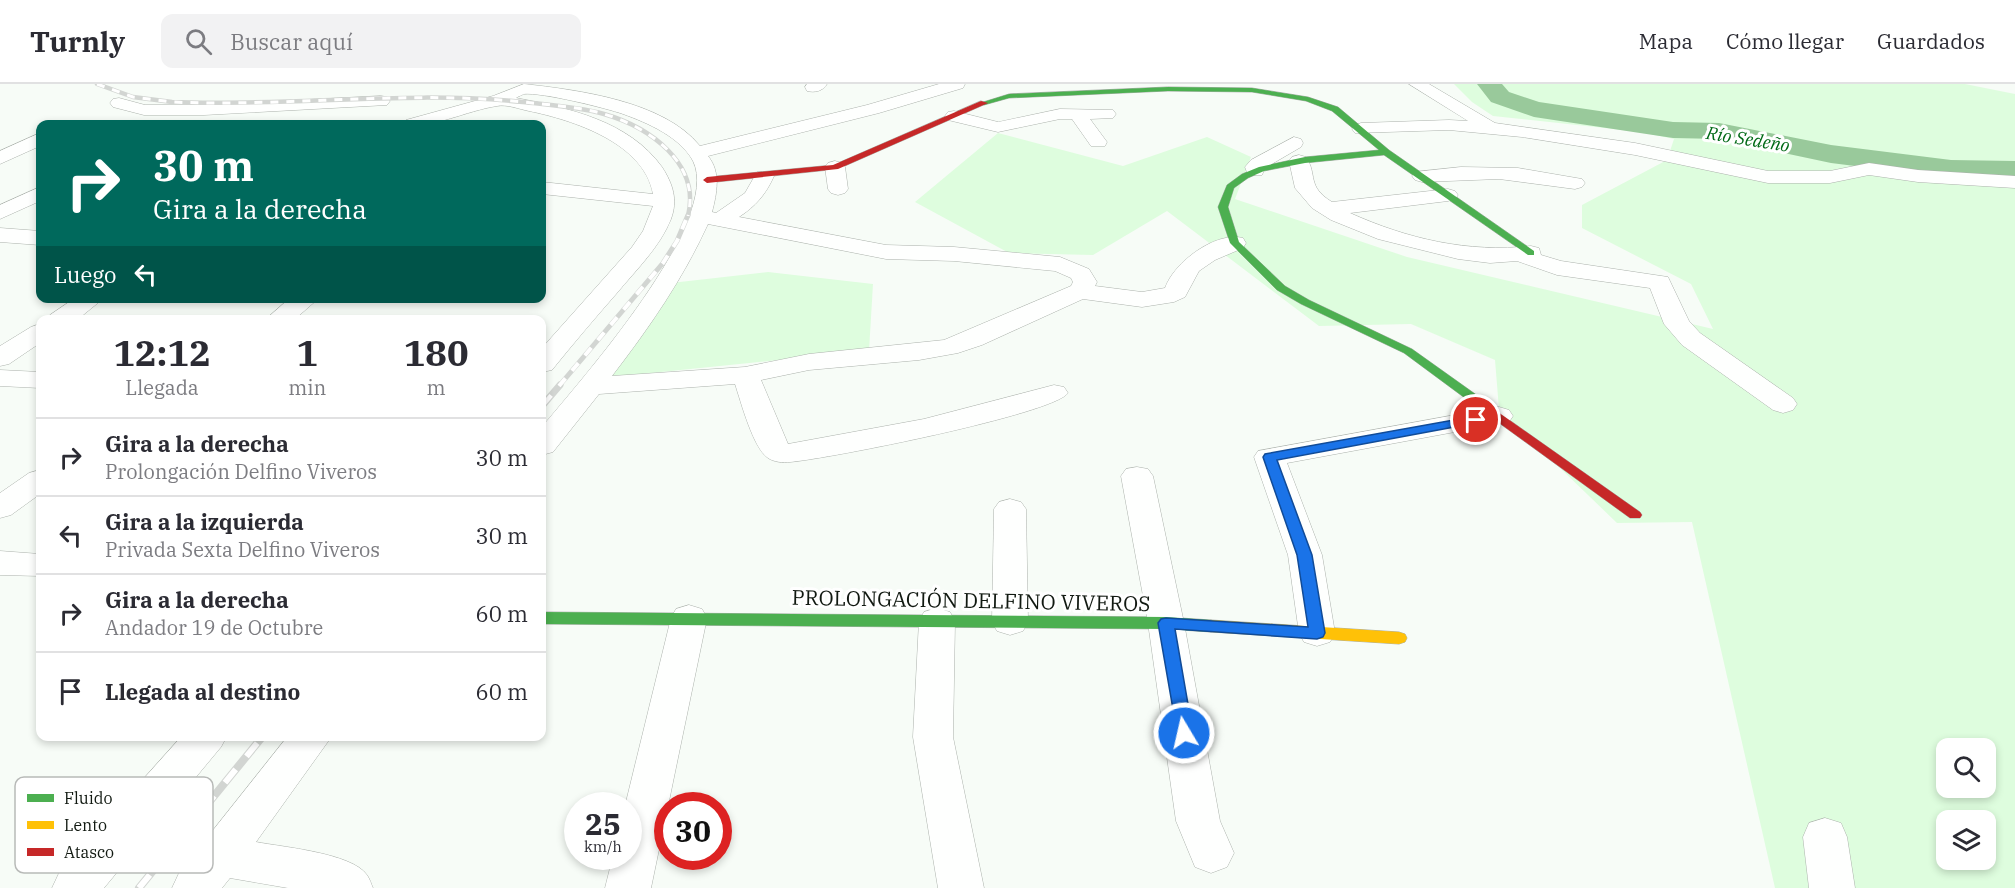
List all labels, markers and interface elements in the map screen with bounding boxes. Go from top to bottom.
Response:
search box [161,14,581,68]
text: Turnly [30,23,125,60]
icon: search [182,25,215,58]
text: Buscar aquí [230,27,353,56]
text: Mapa [1639,27,1693,55]
text: Cómo llegar [1726,27,1844,55]
text: Guardados [1877,27,1985,55]
water label: Río Sedeño [1704,121,1791,157]
text: 30 m [153,138,254,193]
icon: right [54,144,132,222]
text: Gira a la derecha [153,191,367,226]
icon: left [129,258,162,291]
text: Luego [54,260,117,289]
text: 12:12 [113,329,211,376]
text: 1 [296,329,318,376]
text: 180 [404,329,469,376]
text: Llegada [125,374,199,401]
text: min [288,374,326,401]
text: m [427,374,446,401]
pin [1450,394,1501,445]
icon: arrive [1459,403,1492,436]
text: Gira a la derecha [105,429,289,458]
icon: right [54,441,87,474]
text: 30 m [476,443,528,472]
text: Prolongación Delfino Viveros [105,458,377,485]
text: Gira a la izquierda [105,507,304,536]
icon: left [54,519,87,552]
text: 30 m [476,521,528,550]
text: Privada Sexta Delfino Viveros [105,536,380,563]
street label: PROLONGACIÓN DELFINO VIVEROS [791,583,1151,617]
text: Gira a la derecha [105,585,289,614]
icon: right [54,597,87,630]
text: 60 m [476,599,528,628]
text: Andador 19 de Octubre [105,614,323,641]
icon: arrive [54,675,87,708]
text: Llegada al destino [105,677,300,706]
text: 60 m [476,677,528,706]
position arrow [1152,701,1216,765]
map controls [1936,738,1996,870]
button: search [1936,738,1996,798]
legend [15,777,213,873]
text: Fluido [64,788,113,808]
speed limit sign: 30 [654,792,732,870]
text: 25 [585,804,621,843]
button: layers [1936,810,1996,870]
text: Lento [64,815,107,835]
text: km/h [584,837,622,856]
text: Atasco [64,842,114,862]

